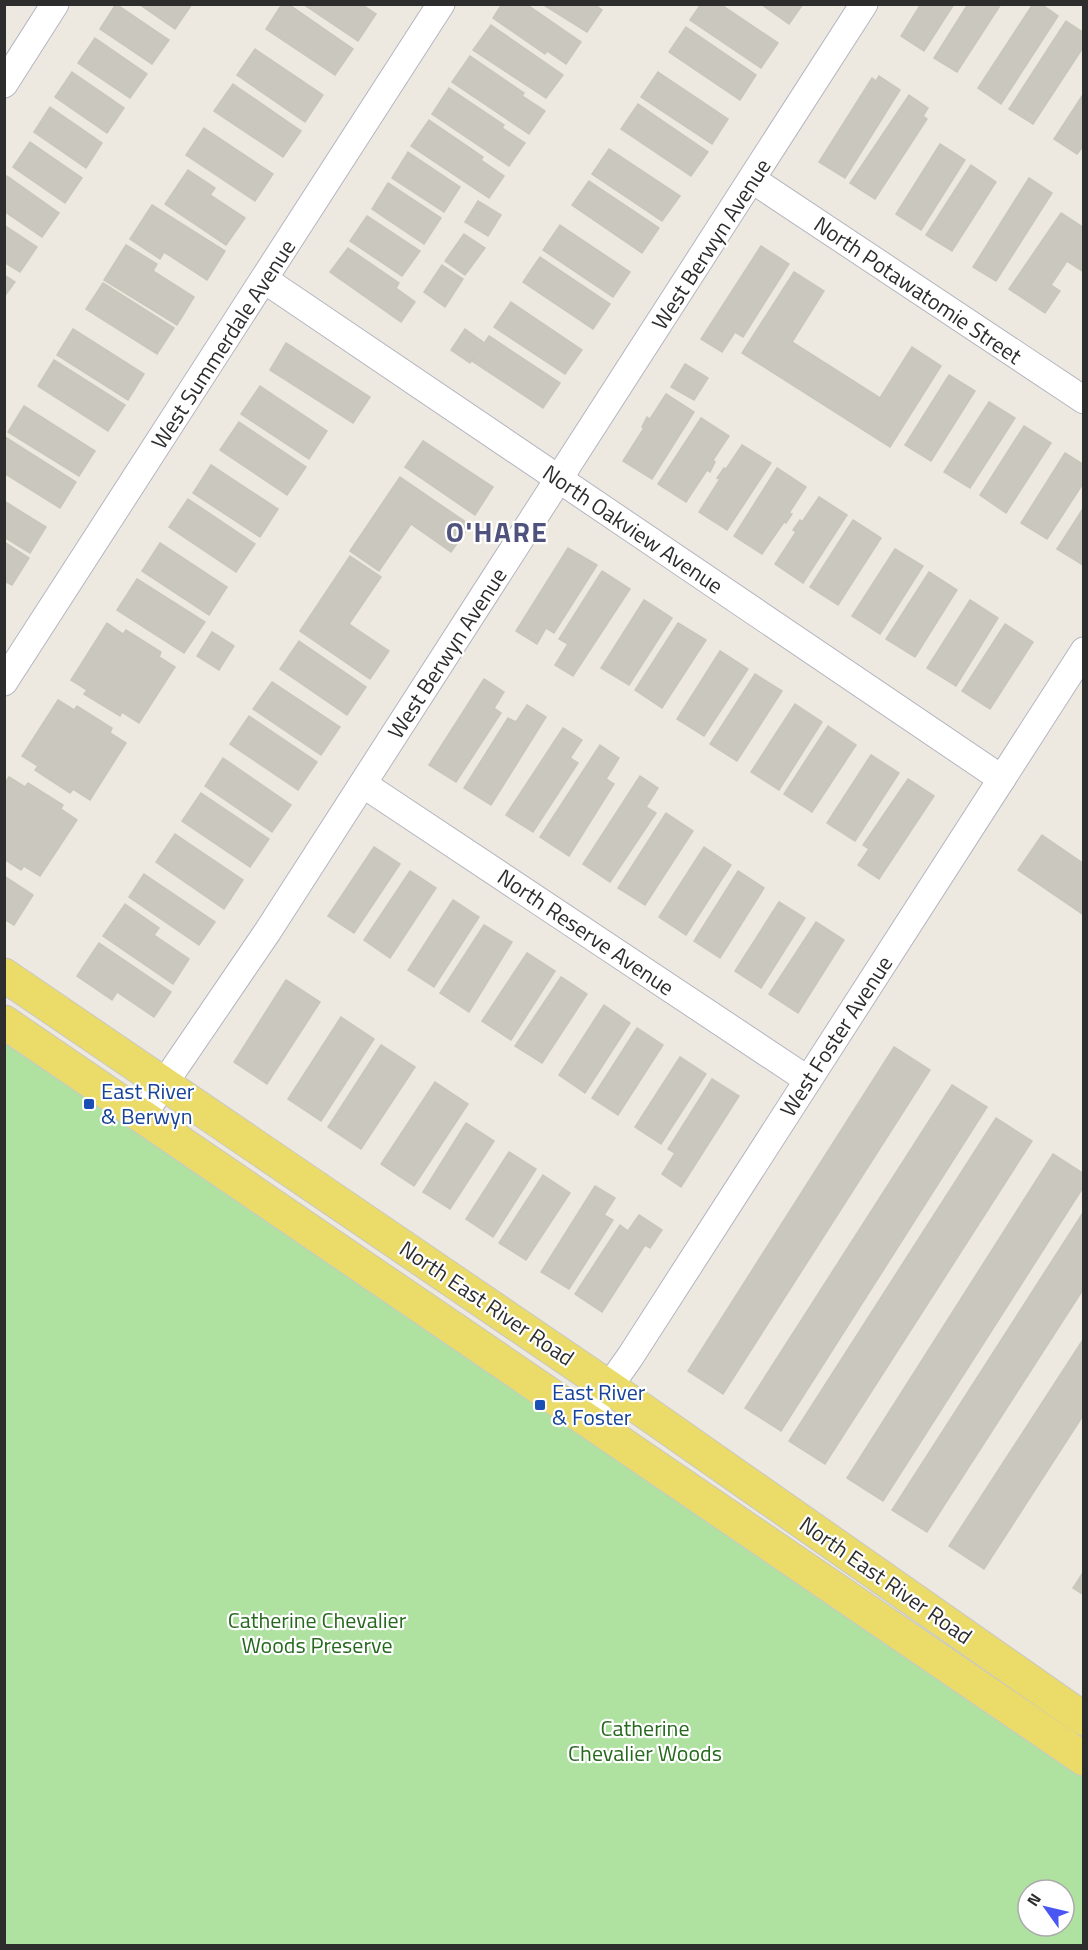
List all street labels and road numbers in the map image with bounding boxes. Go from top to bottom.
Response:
street label: West Berwyn Avenue [643,152,779,336]
street label: North Potawatomie Street [807,208,1029,373]
street label: West Summerdale Avenue [142,232,304,456]
street label: North Oakview Avenue [536,456,730,602]
street label: West Berwyn Avenue [379,561,515,745]
street label: North Reserve Avenue [491,860,681,1004]
street label: West Foster Avenue [771,949,901,1123]
street label: North East River Road [393,1232,581,1374]
street label: North East River Road [793,1507,979,1653]

